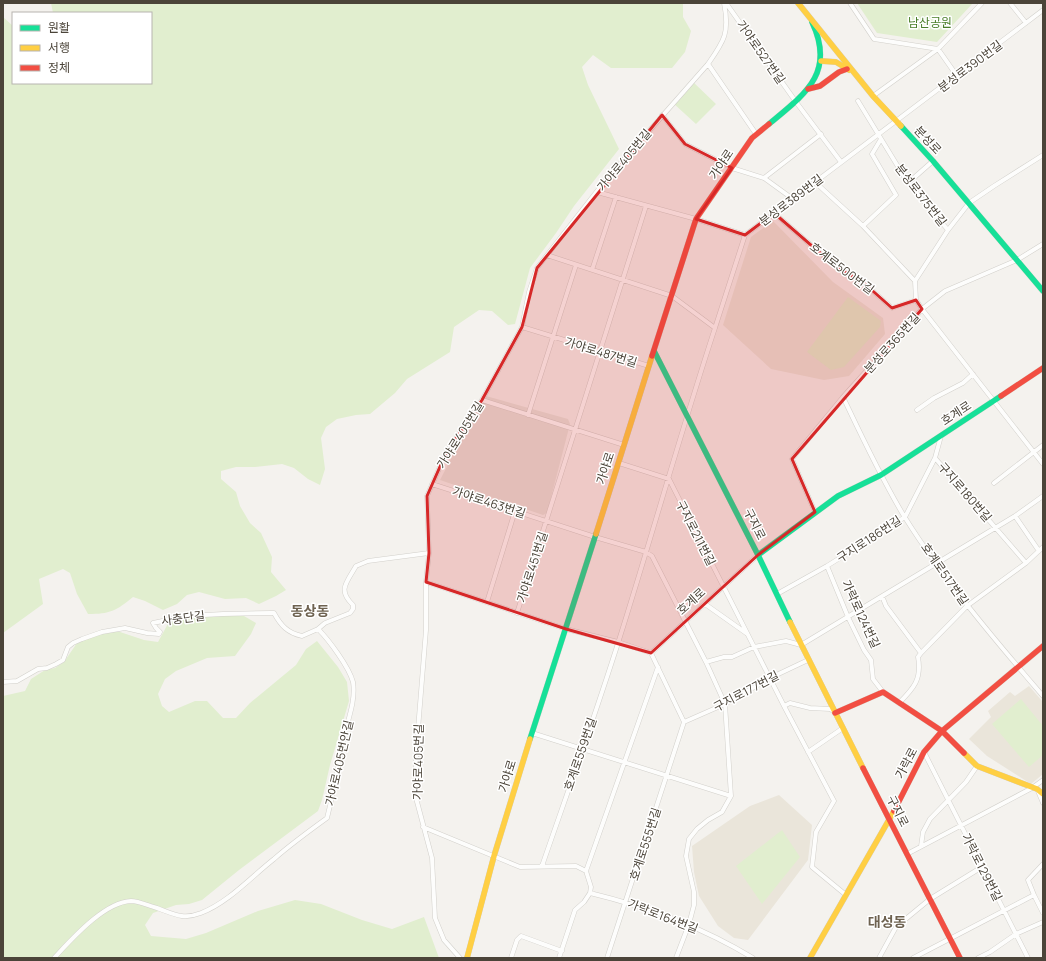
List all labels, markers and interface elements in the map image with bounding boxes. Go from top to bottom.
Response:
legend [12,12,152,84]
park label: 남산공원 [908,14,952,31]
street label: 가야로527번길 [733,17,789,87]
text: 원활 [48,19,70,36]
street label: 분성로390번길 [934,36,1006,96]
text: 서행 [48,39,70,56]
text: 정체 [48,59,70,76]
street label: 분성로 [910,122,946,158]
street label: 가야로405번길 [593,125,655,195]
street label: 가야로 [705,146,737,182]
street label: 분성로375번길 [891,160,951,230]
street label: 분성로389번길 [755,170,827,230]
street label: 호계로500번길 [806,238,878,298]
street label: 분성로365번길 [860,309,924,377]
street label: 가야로487번길 [563,333,639,371]
street label: 호계로 [937,397,975,429]
street label: 가야로405번길 [433,398,487,472]
street label: 가야로 [592,450,618,486]
street label: 구지로180번길 [934,458,996,526]
street label: 가야로463번길 [450,482,528,522]
street label: 구지로211번길 [672,497,720,569]
street label: 구지로 [740,505,770,543]
street label: 구지로186번길 [833,512,905,566]
street label: 가야로451번길 [512,529,552,605]
street label: 호계로517번길 [917,539,973,609]
street label: 가락로124번길 [838,577,884,651]
street label: 호계로 [673,584,709,618]
district label: 동상동 [291,601,329,620]
street label: 사충단길 [160,607,206,629]
street label: 구지로177번길 [710,667,782,715]
street label: 호계로559번길 [560,715,600,793]
street label: 가야로405번안길 [321,718,357,808]
street label: 가야로405번길 [409,724,427,800]
street label: 가락로 [891,744,921,782]
street label: 가야로 [494,758,520,794]
street label: 구지로 [883,792,913,830]
street label: 호계로555번길 [625,805,665,883]
street label: 가락로129번길 [958,830,1006,904]
street label: 가락로164번길 [625,895,701,937]
district label: 대성동 [868,912,906,931]

